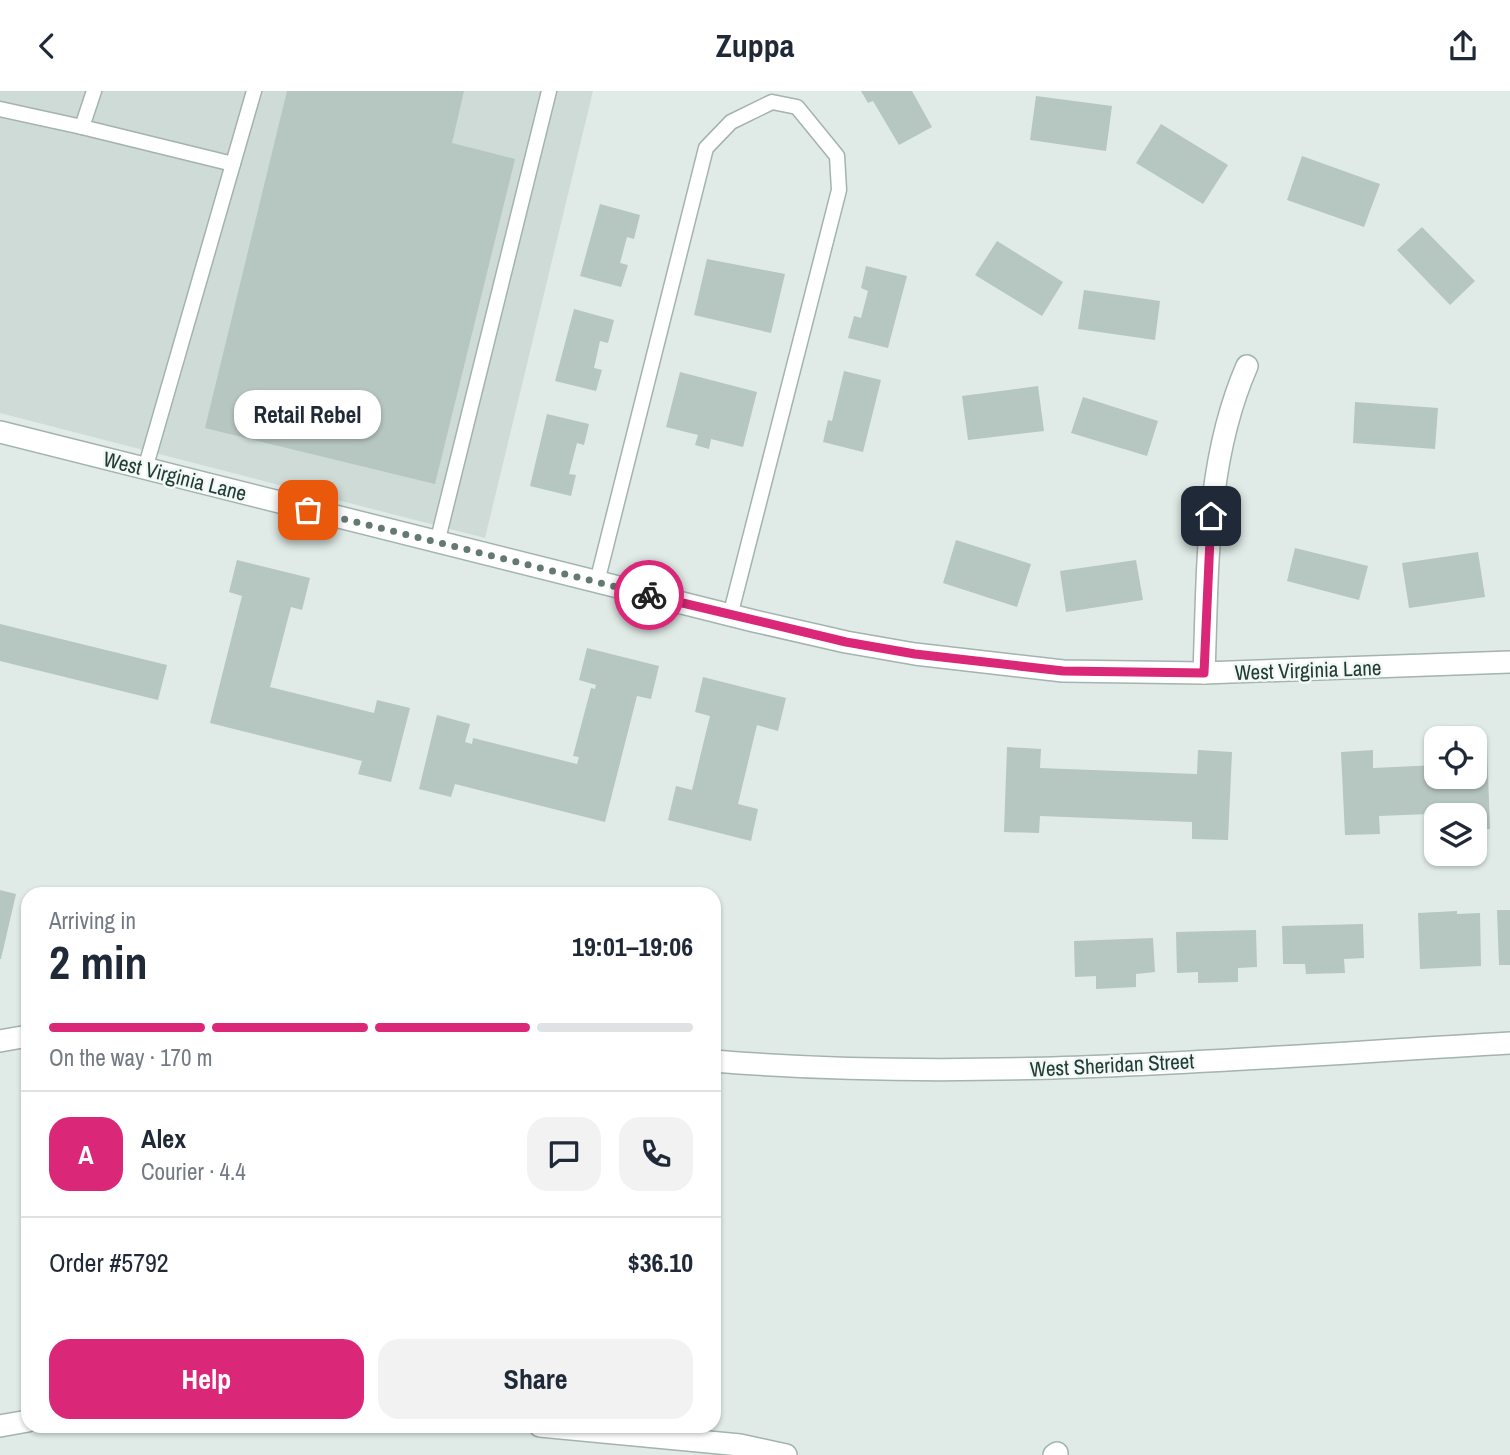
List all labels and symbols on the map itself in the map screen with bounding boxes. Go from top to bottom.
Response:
callout: Retail Rebel [234,391,382,440]
street label: West Virginia Lane [100,444,250,508]
pin [278,480,338,540]
pin [1181,486,1241,546]
courier [614,560,684,630]
street label: West Virginia Lane [1234,653,1382,687]
street label: West Sheridan Street [1029,1046,1195,1084]

